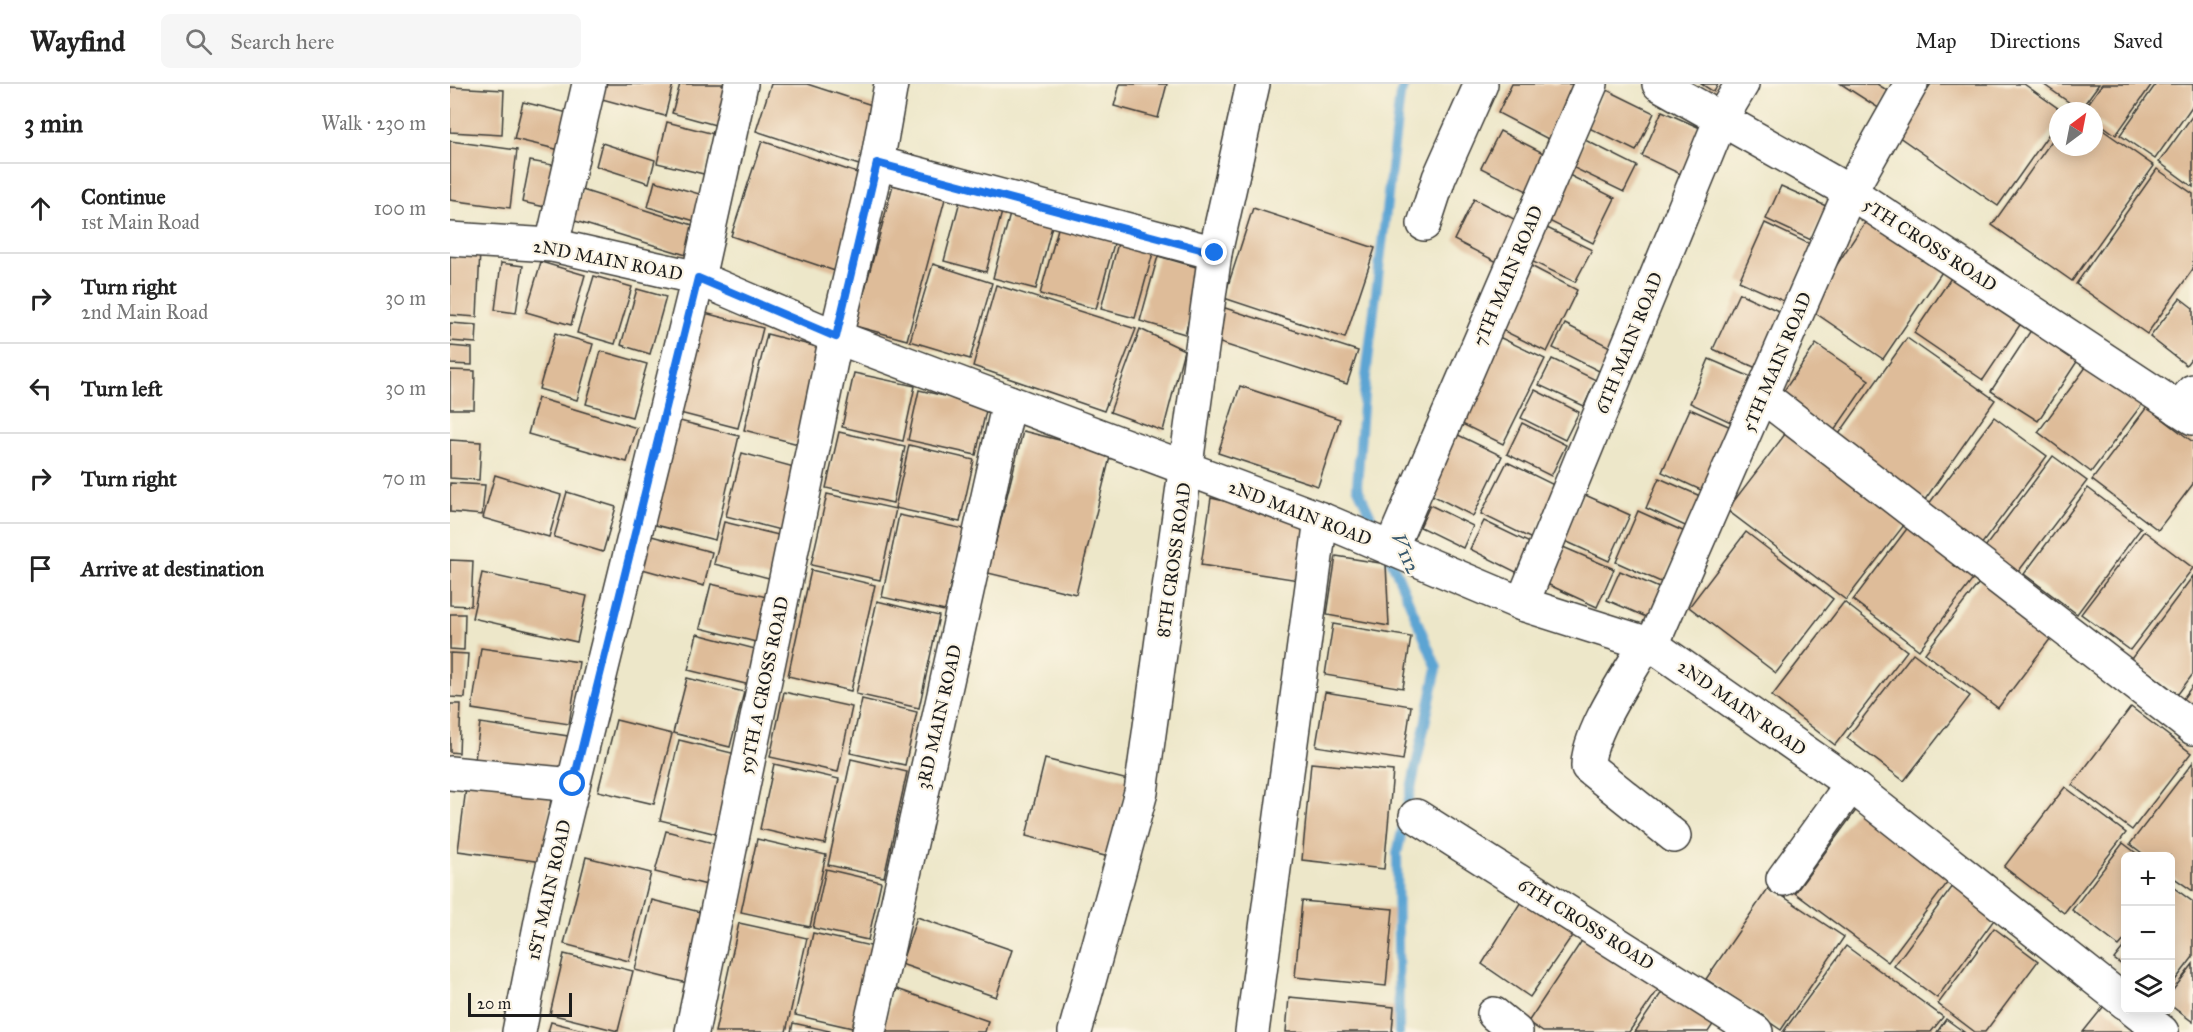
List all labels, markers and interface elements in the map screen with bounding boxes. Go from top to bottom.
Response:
search box [161,14,581,68]
text: Wayfind [30,24,125,59]
icon: search [182,25,215,58]
text: Search here [230,28,334,55]
text: Map [1916,28,1957,54]
text: Directions [1990,28,2080,54]
text: Saved [2113,28,2163,54]
north arrow [2049,102,2103,156]
text: 3 min [24,107,83,139]
text: Walk · 230 m [321,111,426,135]
text: Continue [81,183,166,210]
icon: ahead [24,192,57,225]
street label: 5TH CROSS ROAD [1859,194,2001,296]
text: 100 m [374,196,426,220]
street label: 7TH MAIN ROAD [1468,202,1548,350]
text: 1st Main Road [81,210,200,234]
street label: 2ND MAIN ROAD [531,235,685,285]
route end [1201,239,1227,265]
street label: 6TH MAIN ROAD [1591,269,1667,417]
text: Turn right [81,273,177,300]
icon: right [24,282,57,315]
text: 30 m [385,286,426,310]
street label: 5TH MAIN ROAD [1738,289,1816,435]
text: 2nd Main Road [81,300,208,324]
icon: left [24,372,57,405]
text: Turn left [81,375,163,402]
text: 30 m [385,376,426,400]
icon: right [24,462,57,495]
text: Turn right [81,465,177,492]
text: 70 m [383,466,426,490]
street label: 2ND MAIN ROAD [1225,476,1375,550]
street label: 8TH CROSS ROAD [1152,481,1196,639]
water label: V112 [1386,529,1426,578]
icon: arrive [24,552,57,585]
text: Arrive at destination [81,555,264,582]
street label: 59TH A CROSS ROAD [734,594,794,776]
street label: 3RD MAIN ROAD [912,643,966,791]
street label: 2ND MAIN ROAD [1673,655,1811,761]
route start [559,770,585,796]
street label: 1ST MAIN ROAD [522,818,576,962]
map controls [2121,852,2175,1014]
button: + [2121,852,2175,906]
street label: 6TH CROSS ROAD [1514,873,1658,975]
button: − [2121,906,2175,960]
button: layers [2121,960,2175,1014]
scale bar [468,990,572,1018]
text: 20 m [477,994,511,1013]

